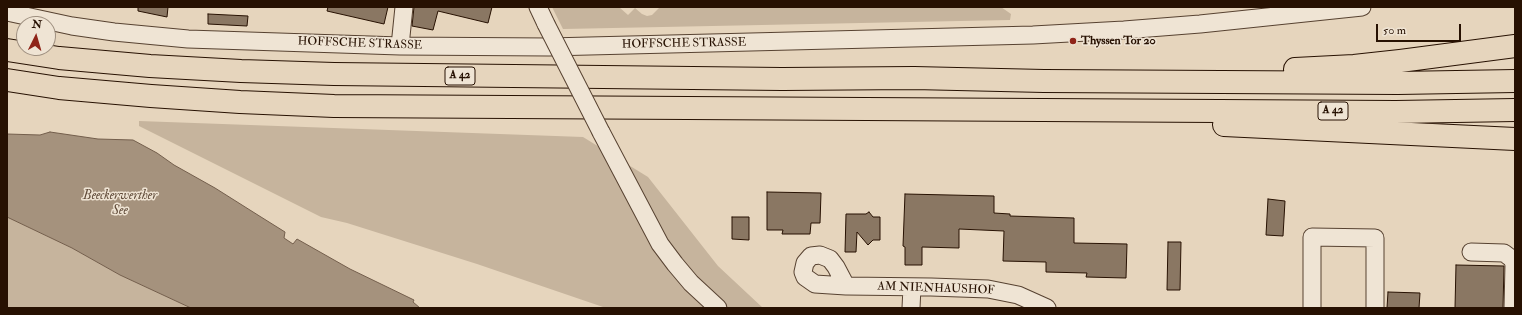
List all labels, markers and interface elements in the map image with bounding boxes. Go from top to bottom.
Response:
north arrow [16,16,56,56]
scale bar [1378,16,1463,42]
text: N [32,18,42,31]
text: 50 m [1383,23,1406,38]
place label: Thyssen Tor 20 [1081,34,1156,48]
street label: HOFFSCHE STRASSE [297,35,423,53]
street label: HOFFSCHE STRASSE [622,36,746,52]
marker: Thyssen Tor 20 [1068,36,1078,46]
road number: A 42 [445,67,475,85]
road number: A 42 [1318,102,1348,120]
water label: Beeckerwerther See [83,188,157,219]
street label: AM NIENHAUSHOF [877,280,995,298]

